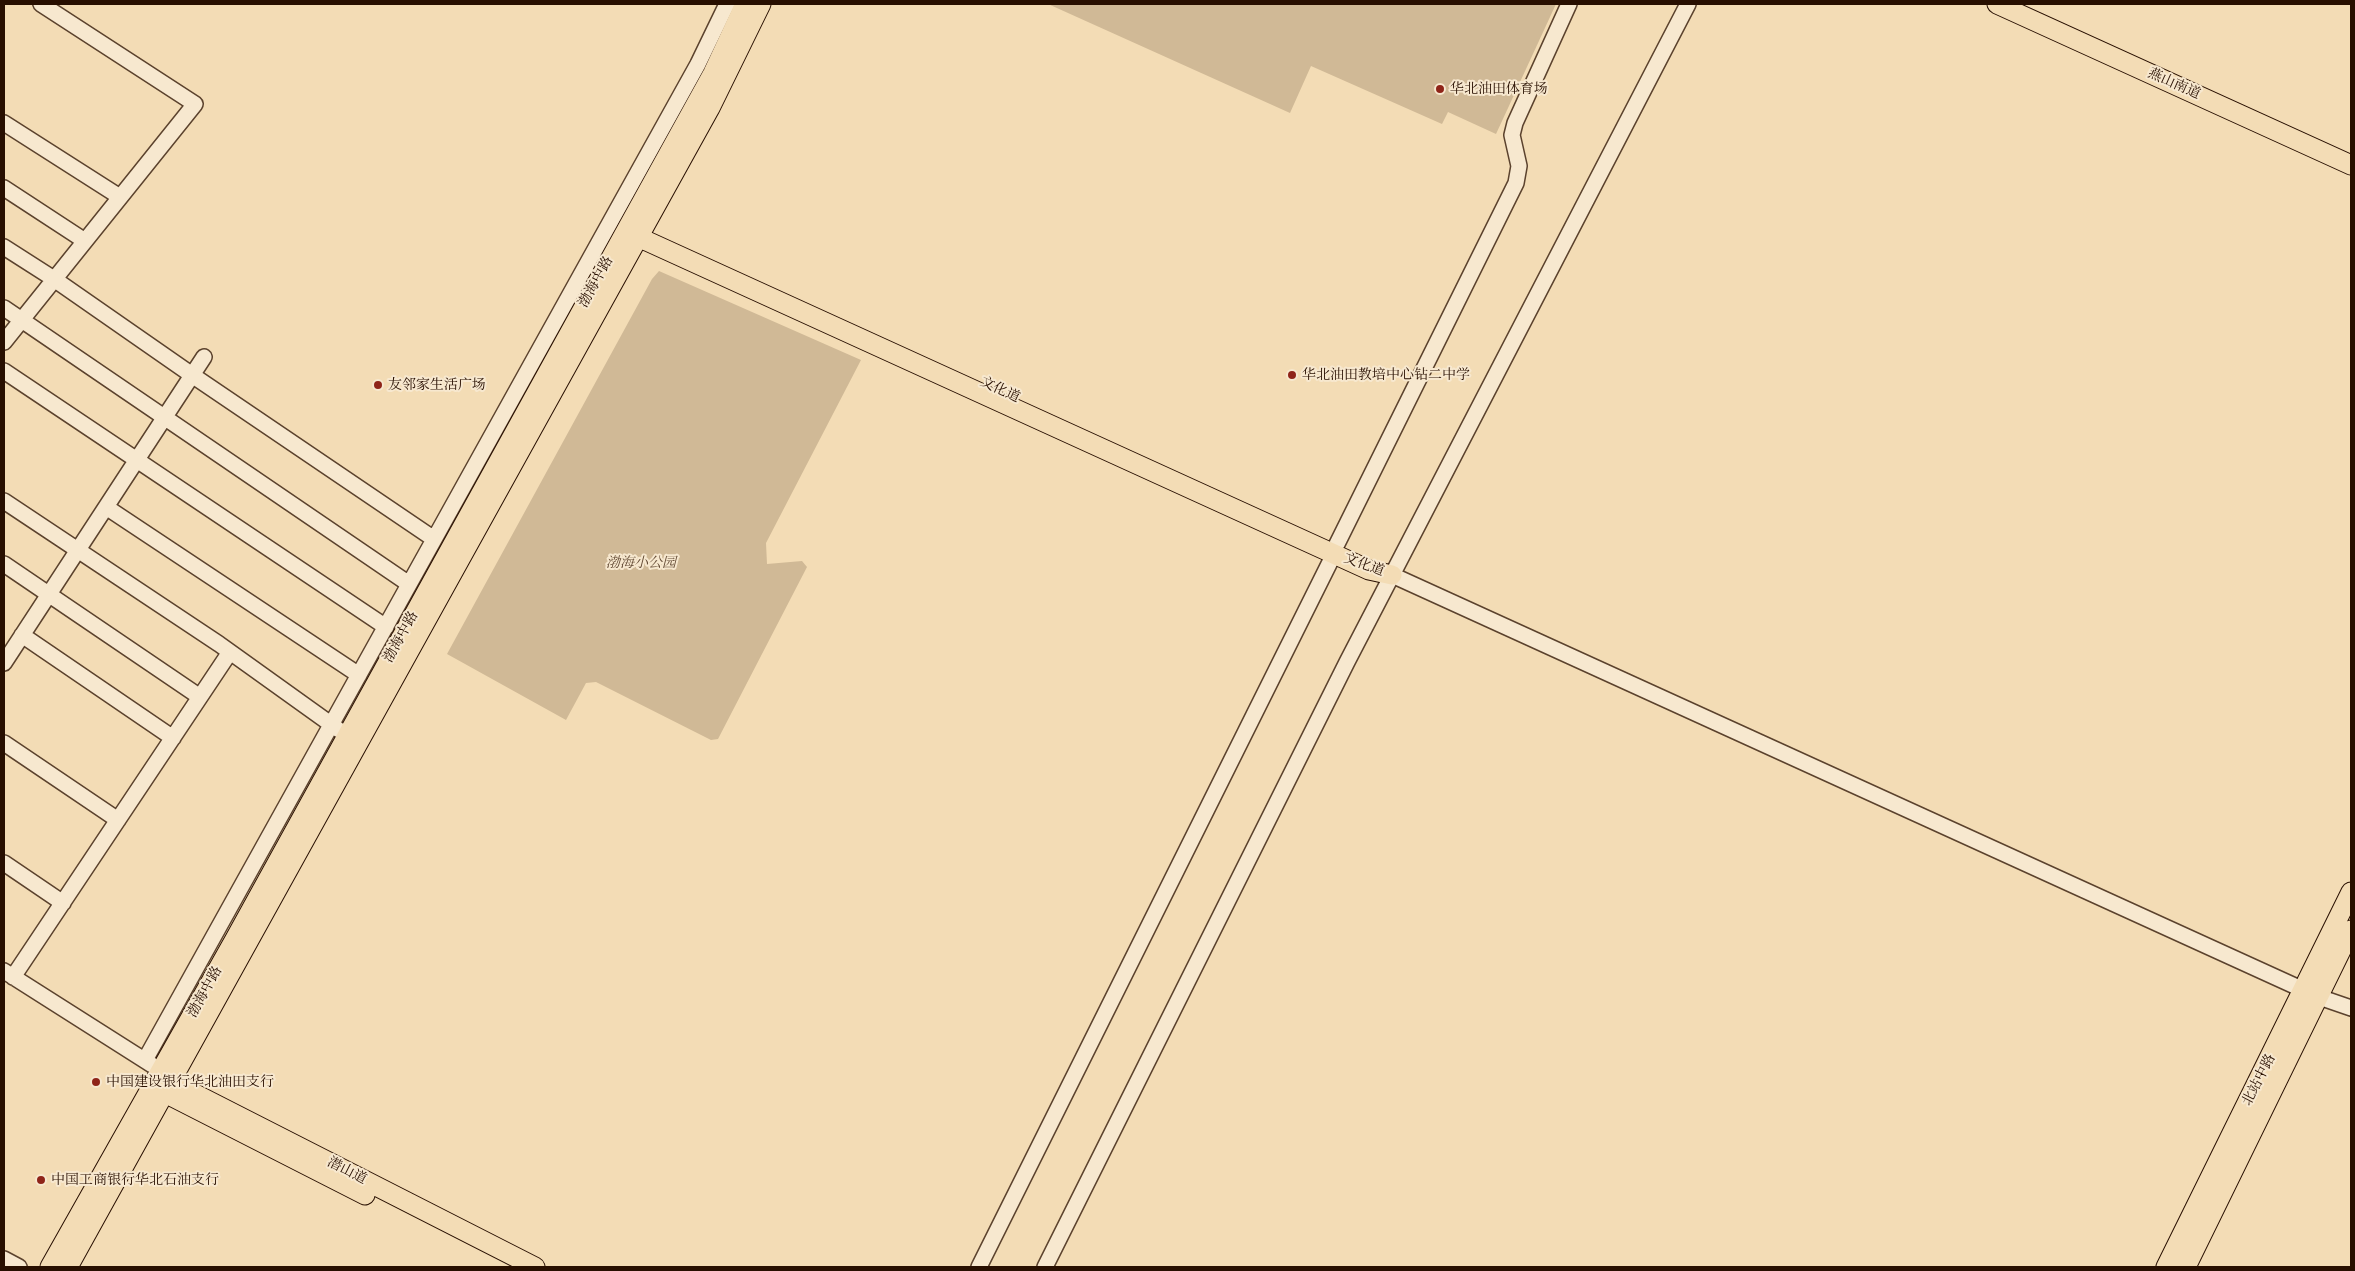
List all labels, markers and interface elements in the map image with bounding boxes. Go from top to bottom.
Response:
street label: 燕山南道 [2145,65,2203,103]
place label: 华北油田体育场 [1450,81,1548,97]
marker: 华北油田体育场 [1434,83,1446,95]
street label: 渤海中路 [575,253,617,311]
place label: 华北油田教培中心钻二中学 [1302,367,1470,383]
marker: 华北油田教培中心钻二中学 [1286,369,1298,381]
street label: 文化道 [977,374,1023,406]
place label: 友邻家生活广场 [388,377,486,393]
marker: 友邻家生活广场 [372,379,384,391]
street label: 文化道 [1341,550,1387,580]
park label: 渤海小公园 [606,555,676,571]
street label: 渤海中路 [380,608,422,666]
street label: 渤海中路 [184,963,226,1021]
street label: 北站中路 [2239,1051,2279,1109]
place label: 中国建设银行华北油田支行 [106,1074,274,1090]
marker: 中国建设银行华北油田支行 [90,1076,102,1088]
street label: 潜山道 [324,1154,370,1188]
place label: 中国工商银行华北石油支行 [51,1172,219,1188]
marker: 中国工商银行华北石油支行 [35,1174,47,1186]

